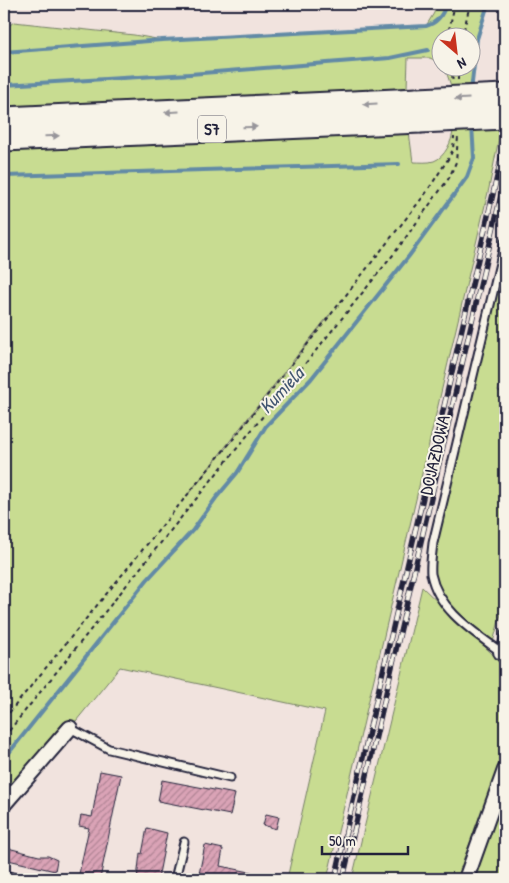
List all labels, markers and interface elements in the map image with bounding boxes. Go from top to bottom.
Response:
north arrow [432,28,482,78]
text: N [454,54,470,74]
one-way arrow [454,96,470,104]
one-way arrow [362,100,378,108]
one-way arrow [164,109,180,117]
road number: S7 [198,116,226,142]
one-way arrow [242,123,258,131]
one-way arrow [45,132,61,140]
water label: Kumiela [253,359,311,419]
street label: DOJAZDOWA [413,412,456,497]
scale bar [322,823,408,855]
text: 50 m [329,830,356,851]

